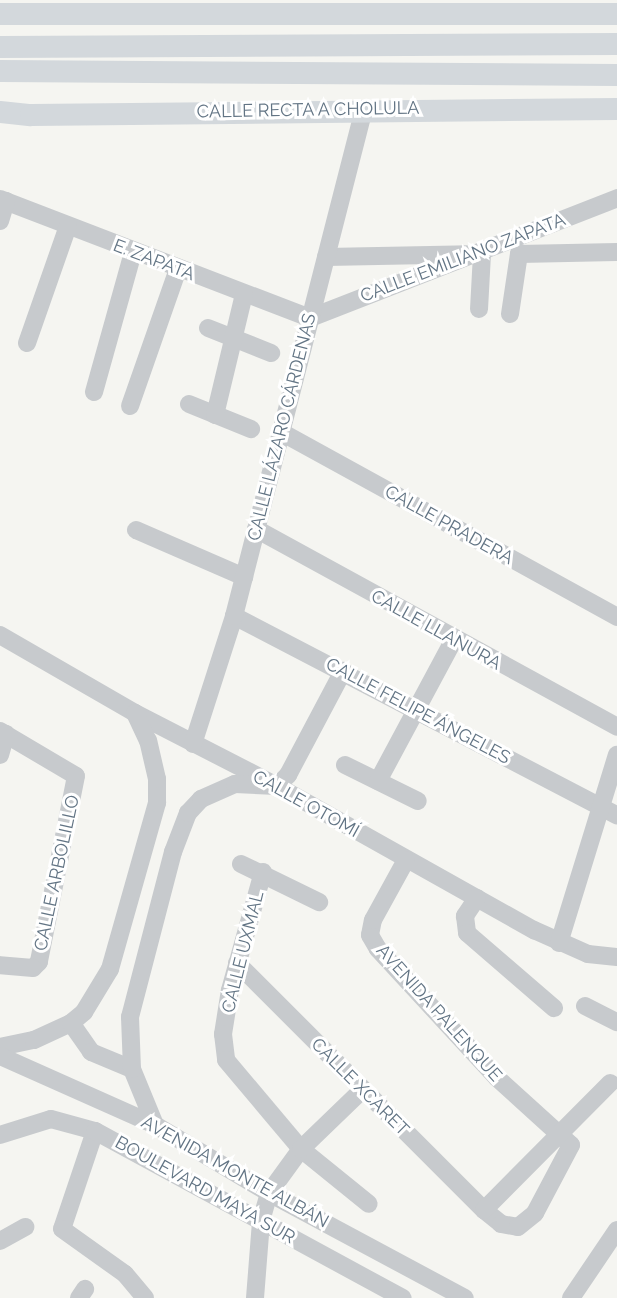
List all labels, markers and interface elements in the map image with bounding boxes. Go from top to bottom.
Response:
street label: CALLE RECTA A CHOLULA [196,97,420,123]
street label: CALLE EMILIANO ZAPATA [357,209,569,307]
street label: E. ZAPATA [110,235,198,285]
street label: CALLE LÁZARO CÁRDENAS [243,311,321,543]
street label: CALLE PRADERA [381,481,517,569]
street label: CALLE LLANURA [367,585,505,675]
street label: CALLE FELIPE ÁNGELES [322,653,514,769]
street label: CALLE OTOMÍ [249,766,363,842]
street label: CALLE ARBOLILLO [30,793,84,953]
street label: CALLE UXMAL [217,889,269,1015]
street label: AVENIDA PALENQUE [372,940,506,1086]
street label: CALLE XCARET [307,1034,413,1140]
street label: AVENIDA MONTE ALBÁN [137,1111,333,1233]
street label: BOULEVARD MAYA SUR [111,1131,299,1249]

